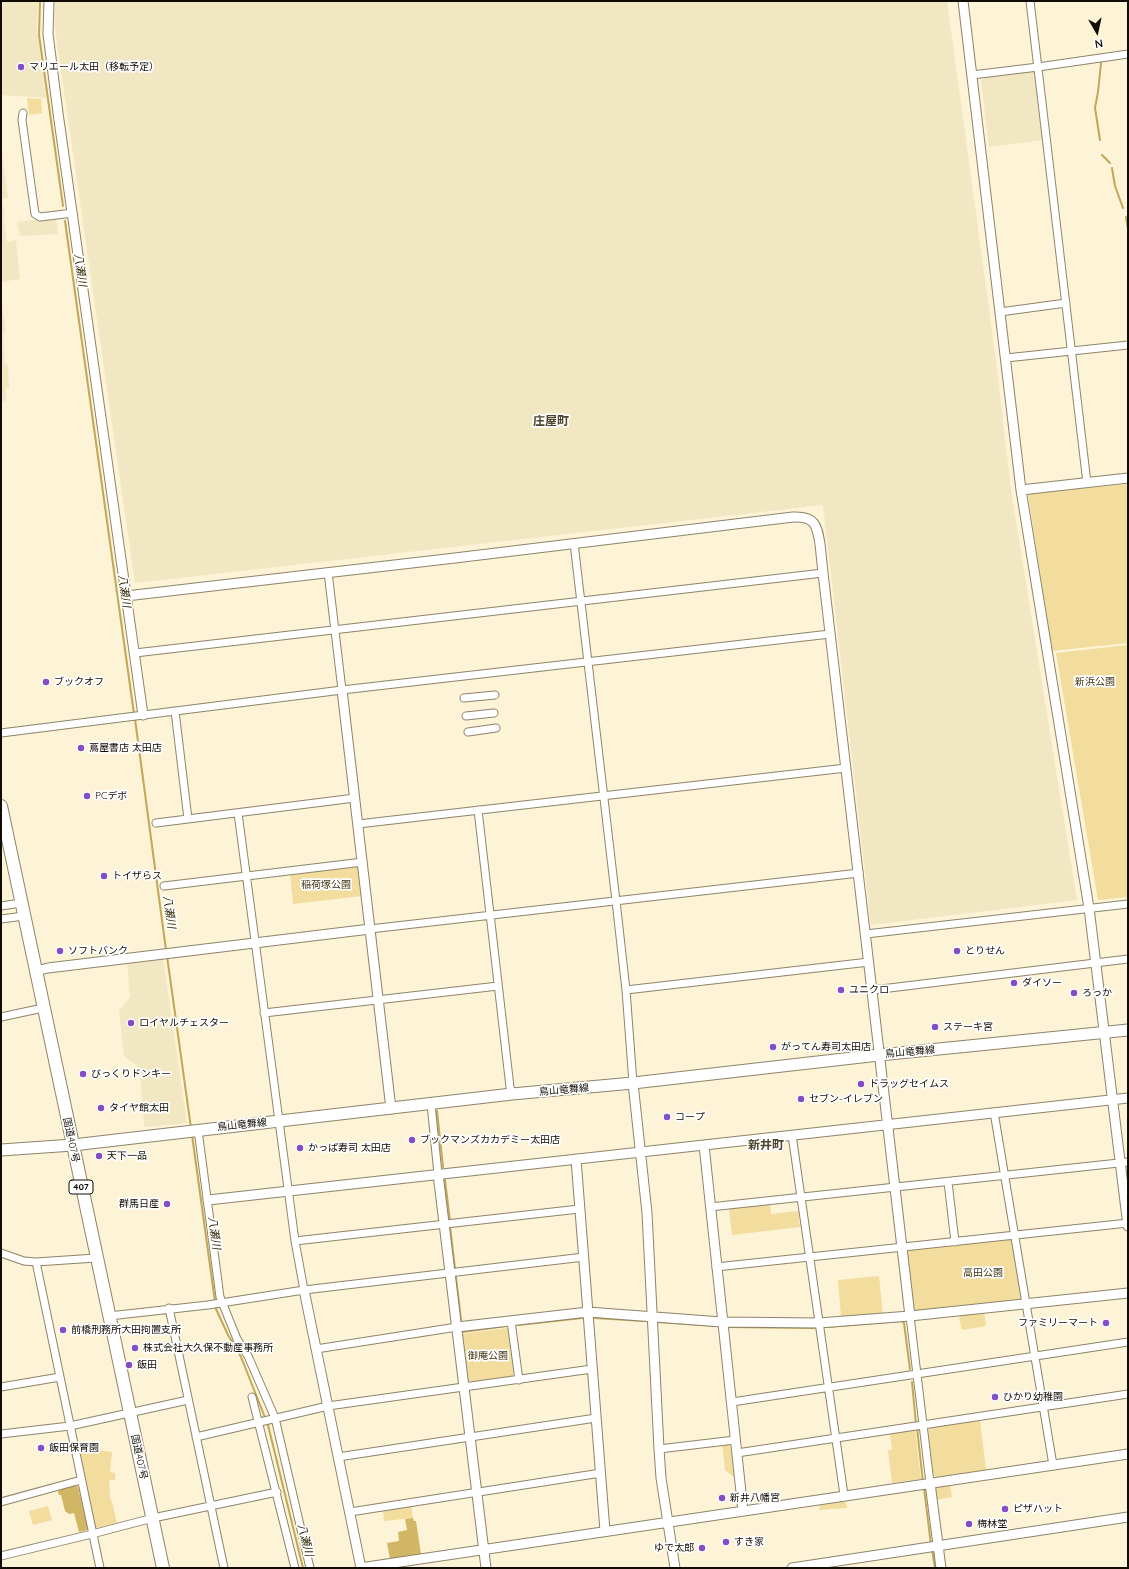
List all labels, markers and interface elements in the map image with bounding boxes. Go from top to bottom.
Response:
north arrow [1077,12,1117,52]
text: N [1094,36,1104,51]
place label: マリエール太田（移転予定） [29,61,159,73]
marker: マリエール太田（移転予定） [16,62,26,72]
water label: 八瀬川 [71,253,89,287]
district label: 庄屋町 [533,414,569,428]
water label: 八瀬川 [115,574,133,608]
place label: ブックオフ [54,676,104,688]
park label: 新浜公園 [1075,676,1115,688]
marker: ブックオフ [41,677,51,687]
place label: 蔦屋書店 太田店 [89,742,162,754]
marker: 蔦屋書店 太田店 [76,743,86,753]
place label: PCデポ [95,790,127,802]
marker: PCデポ [82,791,92,801]
place label: トイザらス [112,870,162,882]
marker: トイザらス [99,871,109,881]
park label: 稲荷塚公園 [301,879,351,891]
water label: 八瀬川 [160,895,178,929]
place label: ソフトバンク [68,945,128,957]
place label: とりせん [965,945,1005,957]
marker: ソフトバンク [55,946,65,956]
marker: とりせん [952,946,962,956]
place label: ダイソー [1022,977,1062,989]
marker: ダイソー [1009,978,1019,988]
place label: ユニクロ [849,984,889,996]
marker: ユニクロ [836,985,846,995]
place label: ろっか [1082,987,1112,999]
marker: ろっか [1069,988,1079,998]
place label: ロイヤルチェスター [139,1017,229,1029]
marker: ロイヤルチェスター [126,1018,136,1028]
place label: ステーキ宮 [943,1021,993,1033]
marker: ステーキ宮 [930,1022,940,1032]
place label: がってん寿司太田店 [781,1041,871,1053]
marker: がってん寿司太田店 [768,1042,778,1052]
street label: 鳥山竜舞線 [885,1044,935,1060]
place label: びっくりドンキー [91,1068,171,1080]
marker: びっくりドンキー [78,1069,88,1079]
place label: ドラッグセイムス [869,1078,949,1090]
marker: ドラッグセイムス [856,1079,866,1089]
street label: 鳥山竜舞線 [539,1082,589,1098]
place label: セブン-イレブン [809,1093,883,1105]
marker: セブン-イレブン [796,1094,806,1104]
place label: タイヤ館太田 [109,1102,169,1114]
marker: タイヤ館太田 [96,1103,106,1113]
place label: コープ [675,1111,705,1123]
marker: コープ [662,1112,672,1122]
street label: 国道407号 [60,1116,82,1164]
street label: 鳥山竜舞線 [217,1116,267,1134]
place label: ブックマンズカカデミー太田店 [420,1134,560,1146]
marker: ブックマンズカカデミー太田店 [407,1135,417,1145]
district label: 新井町 [748,1138,784,1152]
place label: かっぱ寿司 太田店 [308,1142,391,1154]
marker: かっぱ寿司 太田店 [295,1143,305,1153]
place label: 天下一品 [107,1150,147,1162]
marker: 天下一品 [94,1151,104,1161]
road number: 407 [69,1180,93,1194]
place label: 群馬日産 [119,1198,159,1210]
marker: 群馬日産 [162,1199,172,1209]
water label: 八瀬川 [205,1216,223,1250]
park label: 高田公園 [963,1267,1003,1279]
place label: ファミリーマート [1018,1317,1098,1329]
marker: ファミリーマート [1101,1318,1111,1328]
place label: 前橋刑務所大田拘置支所 [71,1324,181,1336]
marker: 前橋刑務所大田拘置支所 [58,1325,68,1335]
place label: 株式会社大久保不動産事務所 [143,1342,273,1354]
marker: 株式会社大久保不動産事務所 [130,1343,140,1353]
park label: 御庵公園 [468,1350,508,1362]
place label: 飯田 [137,1359,157,1371]
marker: 飯田 [124,1360,134,1370]
place label: ひかり幼稚園 [1003,1391,1063,1403]
marker: ひかり幼稚園 [990,1392,1000,1402]
street label: 国道407号 [128,1433,150,1481]
place label: 飯田保育園 [49,1442,99,1454]
marker: 飯田保育園 [36,1443,46,1453]
place label: 新井八幡宮 [730,1492,780,1504]
marker: 新井八幡宮 [717,1493,727,1503]
place label: ピザハット [1013,1503,1063,1515]
marker: ピザハット [1000,1504,1010,1514]
place label: 梅林堂 [977,1518,1007,1530]
marker: 梅林堂 [964,1519,974,1529]
water label: 八瀬川 [295,1522,315,1558]
place label: すき家 [734,1536,764,1548]
marker: すき家 [721,1537,731,1547]
place label: ゆで太郎 [654,1542,694,1554]
marker: ゆで太郎 [697,1543,707,1553]

